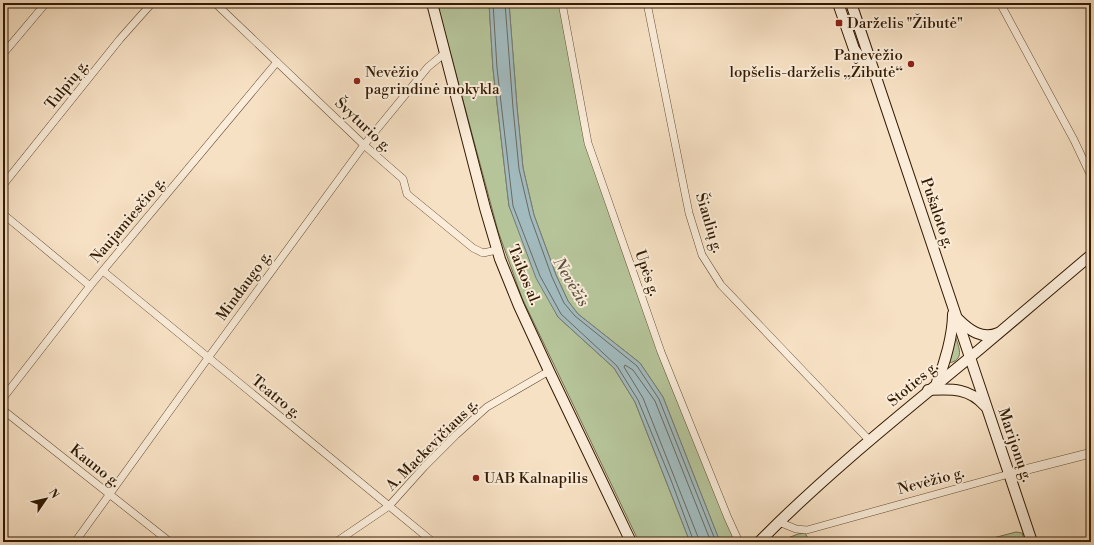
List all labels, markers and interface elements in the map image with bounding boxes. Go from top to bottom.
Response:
place label: Darželis "Žibutė" [847,13,963,33]
marker: Darželis "Žibutė" [834,18,844,28]
place label: Panevėžio lopšelis-darželis „Žibutė“ [729,46,903,82]
street label: Tulpių g. [41,56,93,114]
marker: Panevėžio lopšelis-darželis „Žibutė“ [906,59,916,69]
place label: Nevėžio pagrindinė mokykla [365,63,500,99]
marker: Nevėžio pagrindinė mokykla [352,76,362,86]
street label: Švyturio g. [330,93,396,156]
street label: Naujamiesčio g. [86,173,170,267]
street label: Pušaloto g. [916,175,958,251]
street label: Šiaulių g. [691,190,728,255]
street label: Taikos al. [503,242,545,308]
street label: Mindaugo g. [212,247,276,325]
street label: Upės g. [630,247,664,299]
water label: Nevėžis [548,253,593,310]
street label: Stoties g. [884,357,942,411]
street label: Teatro g. [247,371,305,423]
street label: A. Mackevičiaus g. [381,395,482,496]
street label: Marijonų g. [993,405,1037,485]
street label: Kauno g. [66,440,124,492]
street label: Nevėžio g. [896,463,966,499]
place label: UAB Kalnapilis [484,469,588,488]
marker: UAB Kalnapilis [471,473,481,483]
north arrow [26,479,66,519]
text: N [45,486,62,502]

